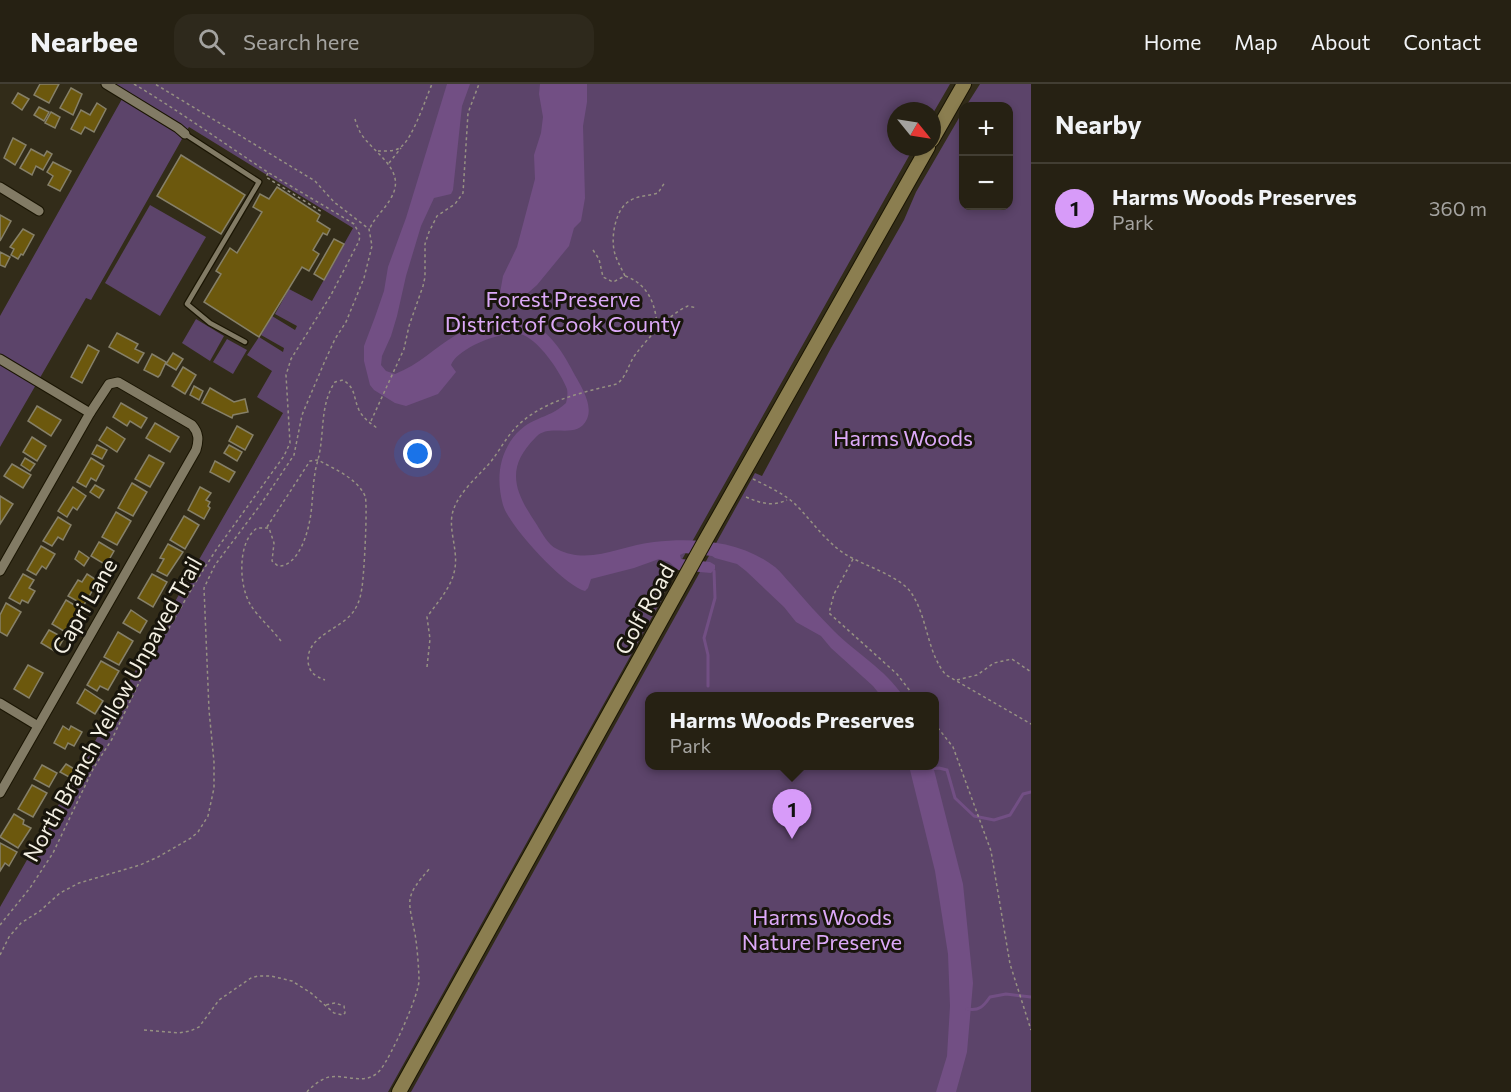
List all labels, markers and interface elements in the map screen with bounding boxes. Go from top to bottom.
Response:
search box [174,14,594,68]
text: Nearbee [30,24,138,58]
icon: search [195,25,228,58]
text: Search here [243,28,359,55]
text: Home [1144,29,1201,54]
text: Map [1234,29,1278,54]
text: About [1311,29,1370,54]
text: Contact [1403,29,1481,54]
north arrow [887,102,941,156]
map controls [959,102,1013,210]
button: + [959,102,1013,156]
text: Nearby [1055,108,1142,139]
button: − [959,156,1013,210]
text: Harms Woods Preserves [1112,183,1357,210]
text: 1 [1070,196,1079,220]
text: 360 m [1429,196,1487,220]
text: Park [1112,210,1154,234]
park label: Forest Preserve District of Cook County [445,285,681,337]
park label: Harms Woods [833,424,973,451]
your location [403,439,432,468]
street label: North Branch Yellow Unpaved Trail [17,552,207,866]
street label: Capri Lane [46,553,122,659]
street label: Golf Road [608,559,680,659]
popup [645,692,939,770]
text: Harms Woods Preserves [670,706,914,733]
text: Park [670,733,711,757]
pin: 1 [772,790,812,839]
park label: Harms Woods Nature Preserve [742,903,902,955]

